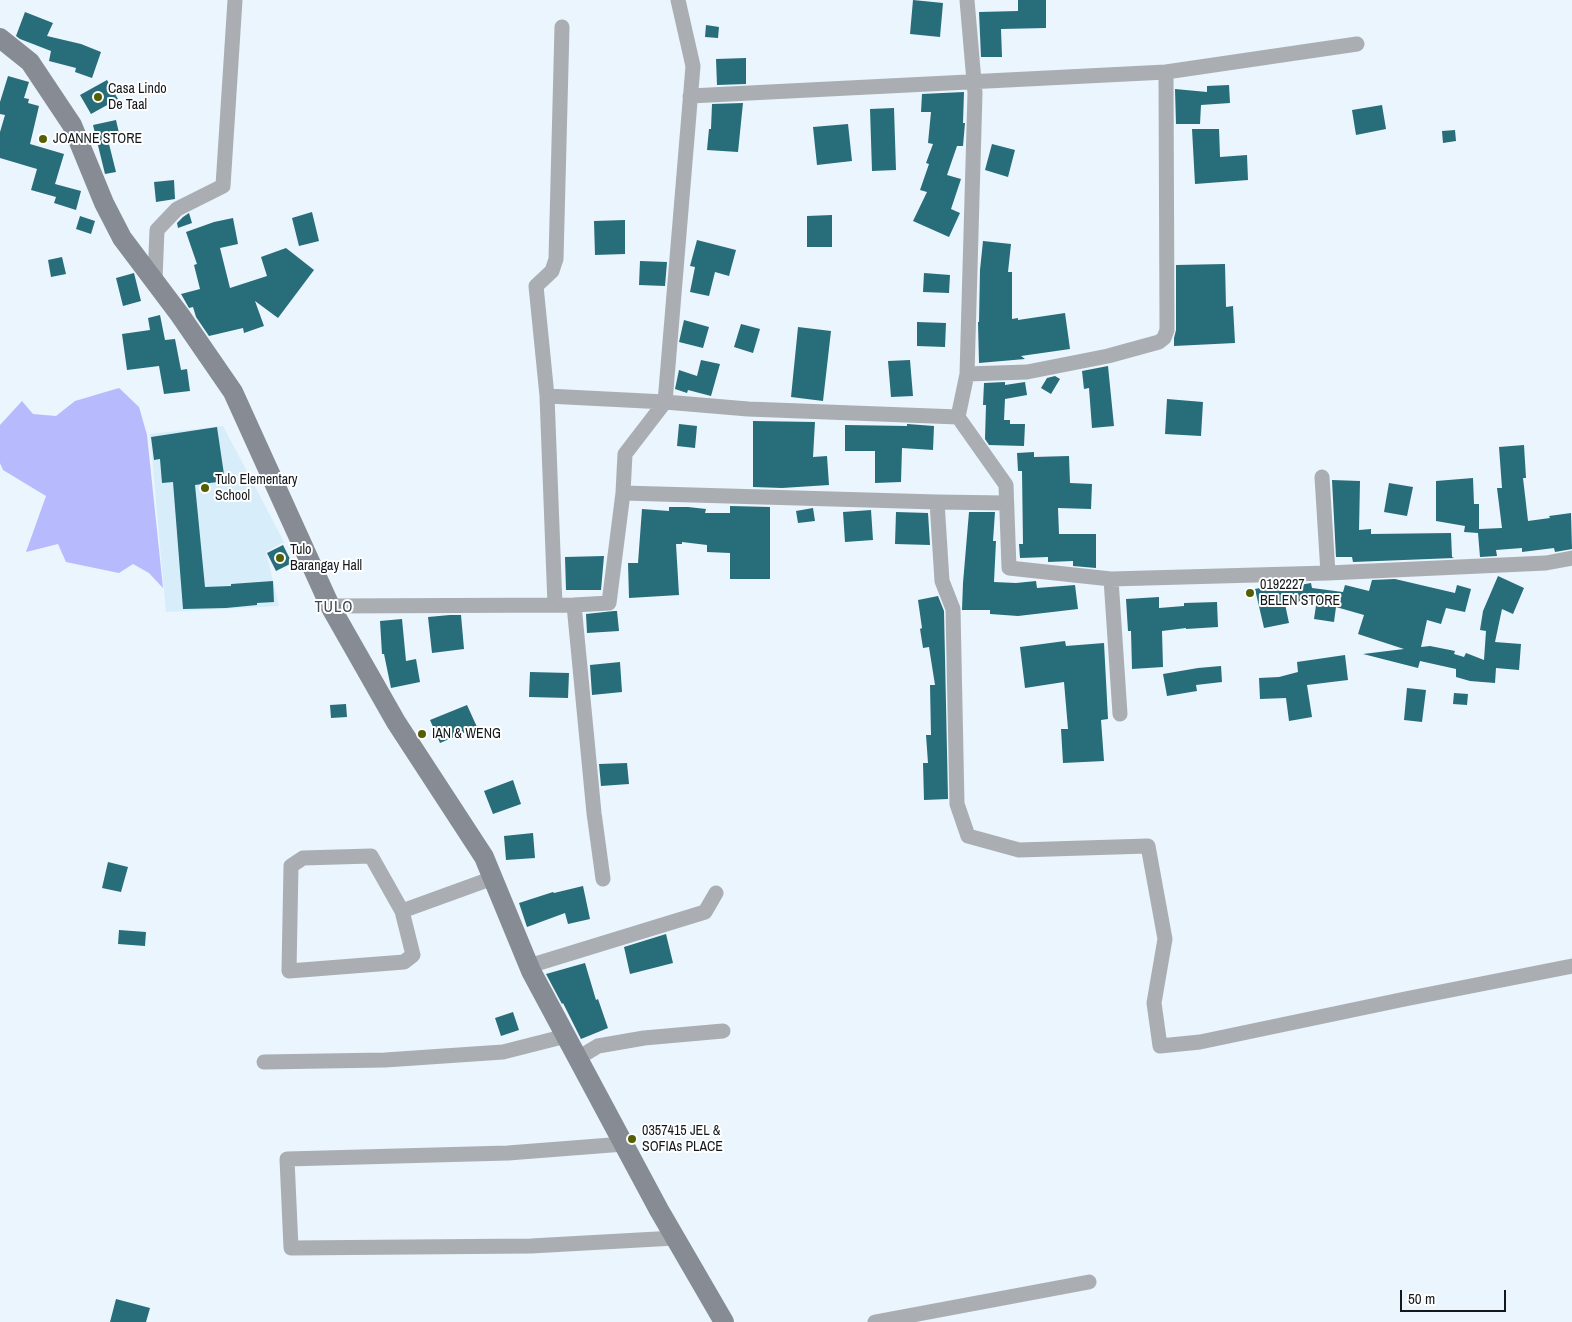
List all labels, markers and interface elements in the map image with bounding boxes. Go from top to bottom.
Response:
place label: Casa Lindo De Taal [108,81,167,114]
marker: Casa Lindo De Taal [92,91,104,103]
place label: JOANNE STORE [53,131,142,147]
marker: JOANNE STORE [37,133,49,145]
place label: Tulo Elementary School [215,472,298,504]
marker: Tulo Elementary School [199,482,211,494]
place label: Tulo Barangay Hall [290,542,362,574]
marker: Tulo Barangay Hall [274,552,286,564]
place label: 0192227 BELEN STORE [1260,577,1340,610]
marker: 0192227 BELEN STORE [1244,587,1256,599]
district label: TULO [314,598,354,618]
place label: IAN & WENG [432,726,501,742]
marker: IAN & WENG [416,728,428,740]
place label: 0357415 JEL & SOFIAs PLACE [642,1123,723,1156]
marker: 0357415 JEL & SOFIAs PLACE [626,1133,638,1145]
scale bar [1402,1280,1508,1312]
text: 50 m [1408,1288,1435,1309]

